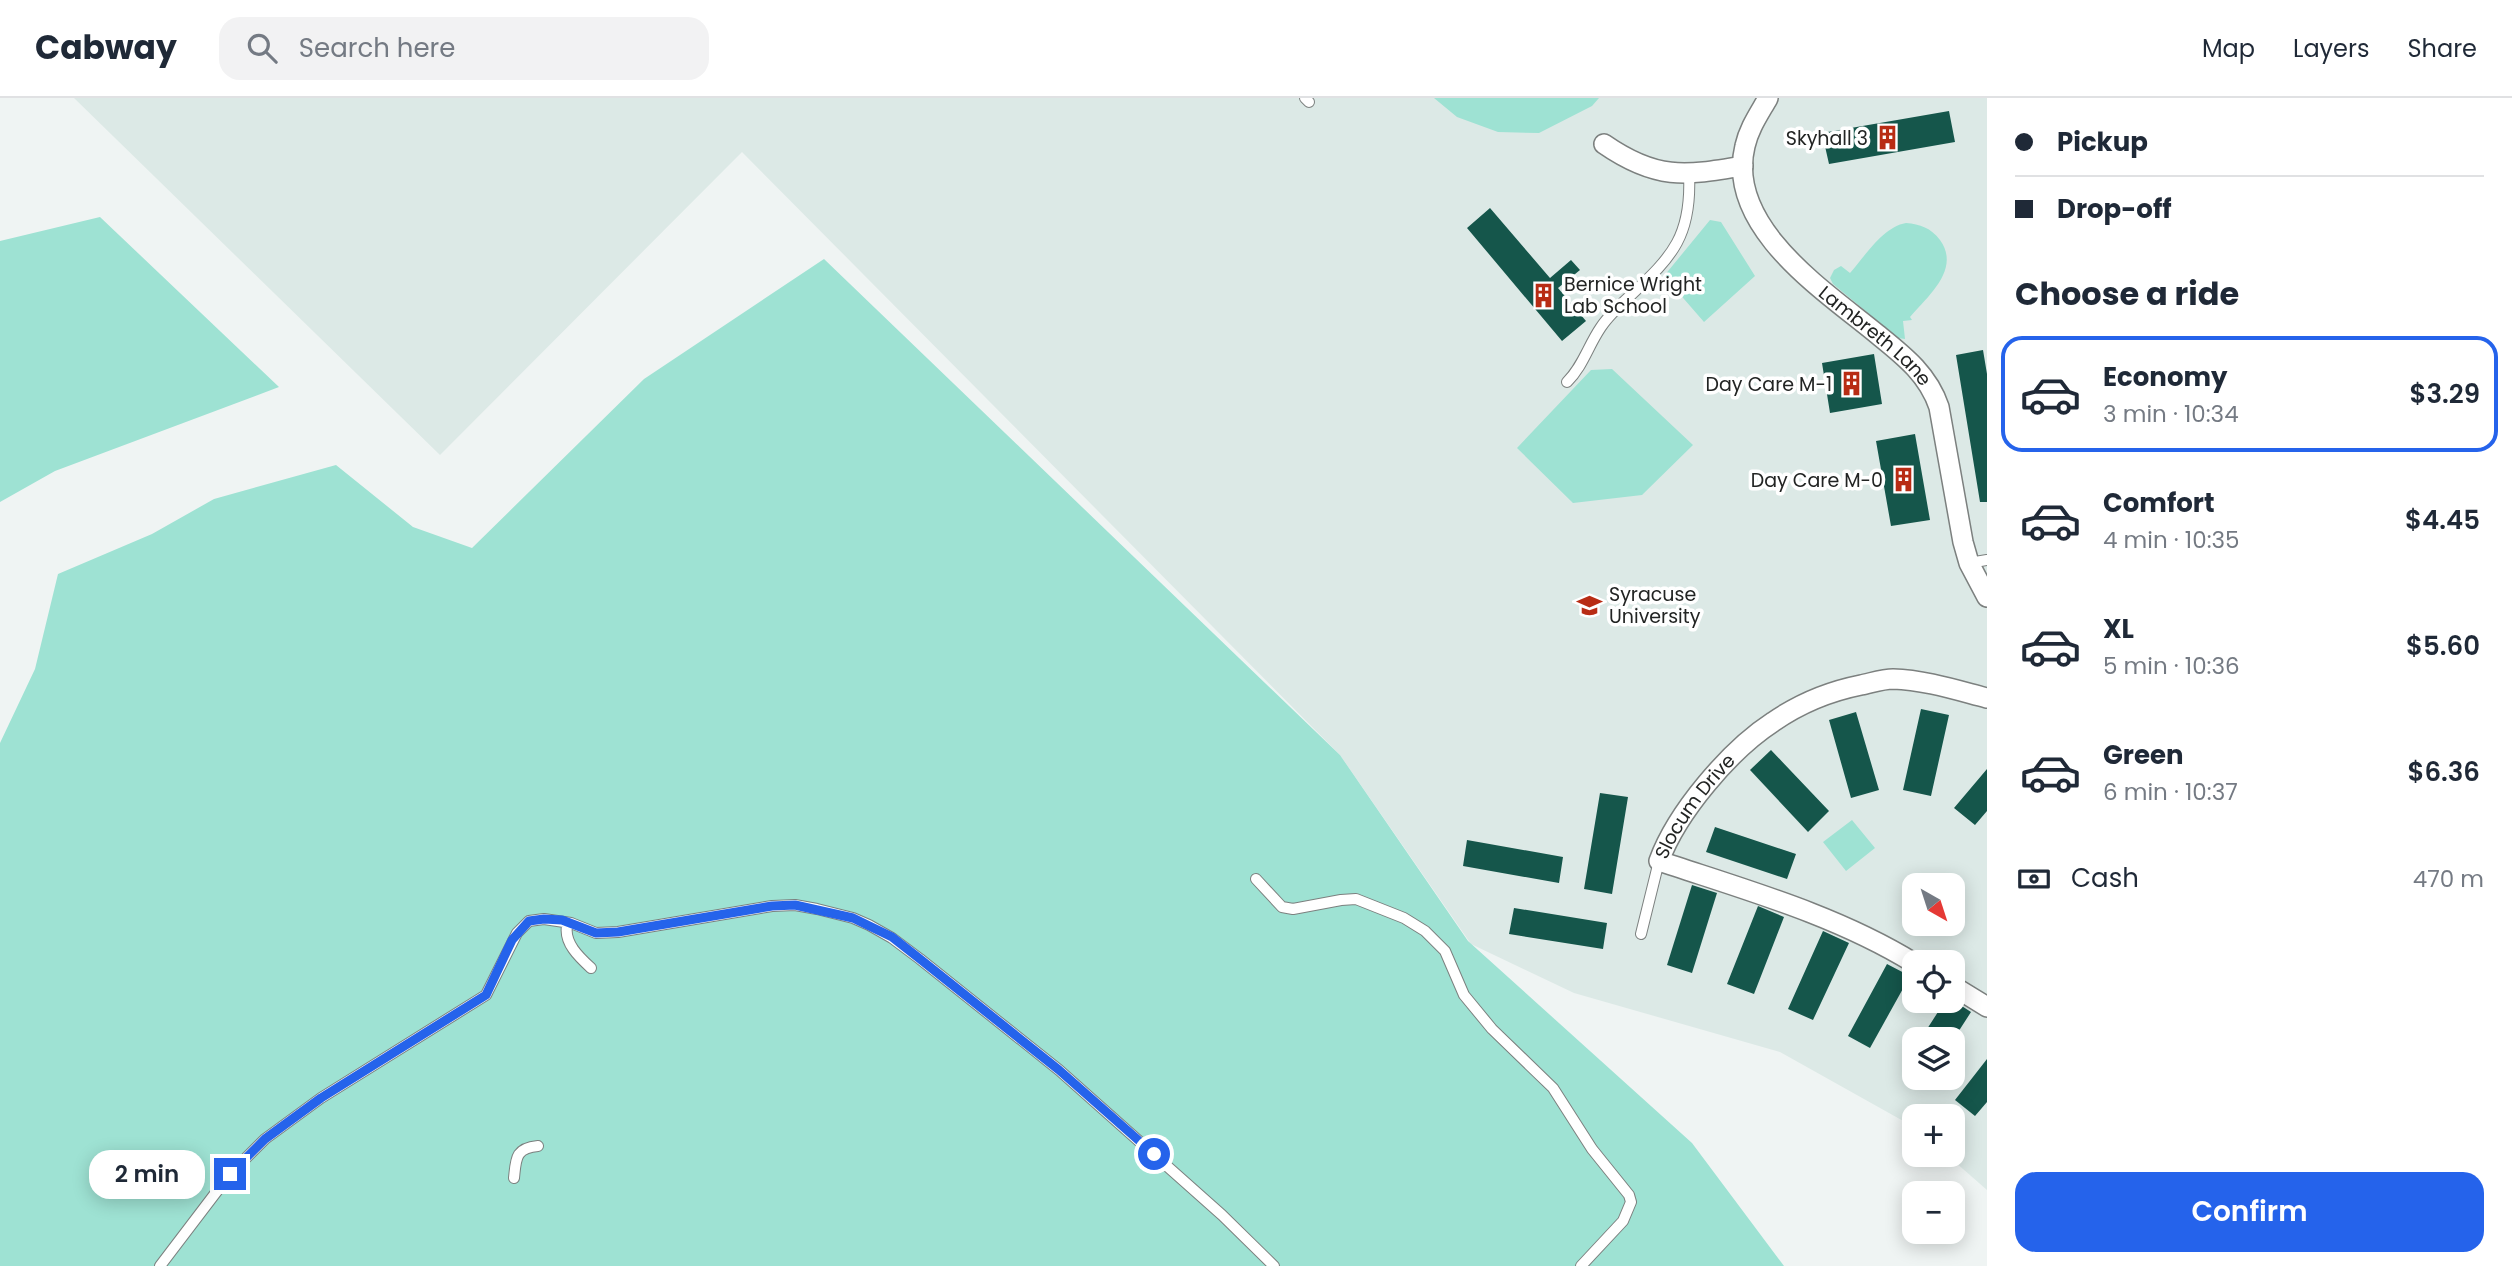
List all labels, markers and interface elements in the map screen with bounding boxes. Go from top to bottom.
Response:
search box [219,17,709,80]
text: Cabway [35,24,177,71]
icon: search [243,29,281,67]
text: Search here [299,30,455,66]
text: Map [2202,32,2255,65]
text: Layers [2293,32,2369,65]
text: Share [2407,32,2477,65]
building icon: Skyhall 3 [1874,124,1902,152]
text: Pickup [2057,124,2148,160]
place label: Skyhall 3 [1786,125,1868,152]
text: Drop-off [2057,191,2172,227]
place label: Bernice Wright Lab School [1564,271,1702,320]
text: Choose a ride [2015,271,2239,316]
street label: Lambreth Lane [1813,280,1938,391]
building icon: Bernice Wright Lab School [1530,281,1558,309]
text: Economy [2103,359,2227,395]
icon: car [2019,363,2082,426]
building icon: Day Care M-1 [1838,370,1866,398]
place label: Day Care M-1 [1706,371,1832,398]
text: $3.29 [2409,376,2480,412]
text: 3 min · 10:34 [2103,398,2239,430]
building icon: Day Care M-0 [1889,466,1917,494]
place label: Day Care M-0 [1751,467,1883,494]
text: Comfort [2103,485,2215,521]
icon: car [2019,489,2082,552]
text: $4.45 [2405,502,2480,538]
text: 4 min · 10:35 [2103,524,2240,556]
place label: Syracuse University [1609,581,1701,630]
school or university icon: Syracuse University [1575,591,1603,619]
text: XL [2103,611,2134,647]
icon: car [2019,615,2082,678]
text: $5.60 [2406,628,2480,664]
text: 5 min · 10:36 [2103,650,2240,682]
text: Green [2103,737,2184,773]
icon: car [2019,741,2082,804]
street label: Slocum Drive [1648,748,1741,863]
text: $6.36 [2407,754,2480,790]
text: 6 min · 10:37 [2103,776,2238,808]
icon: cash [2015,860,2053,898]
text: Cash [2071,860,2139,896]
text: 470 m [2413,863,2484,895]
north arrow [1902,873,1965,936]
map controls [1902,873,1965,1244]
button: locate [1902,950,1965,1013]
button: layers [1902,1027,1965,1090]
button: + [1902,1104,1965,1167]
route start [1138,1138,1170,1170]
callout: 2 min [90,1150,205,1198]
text: 2 min [115,1158,179,1190]
route end [214,1158,246,1190]
button: Confirm [2015,1172,2484,1252]
button: − [1902,1181,1965,1244]

